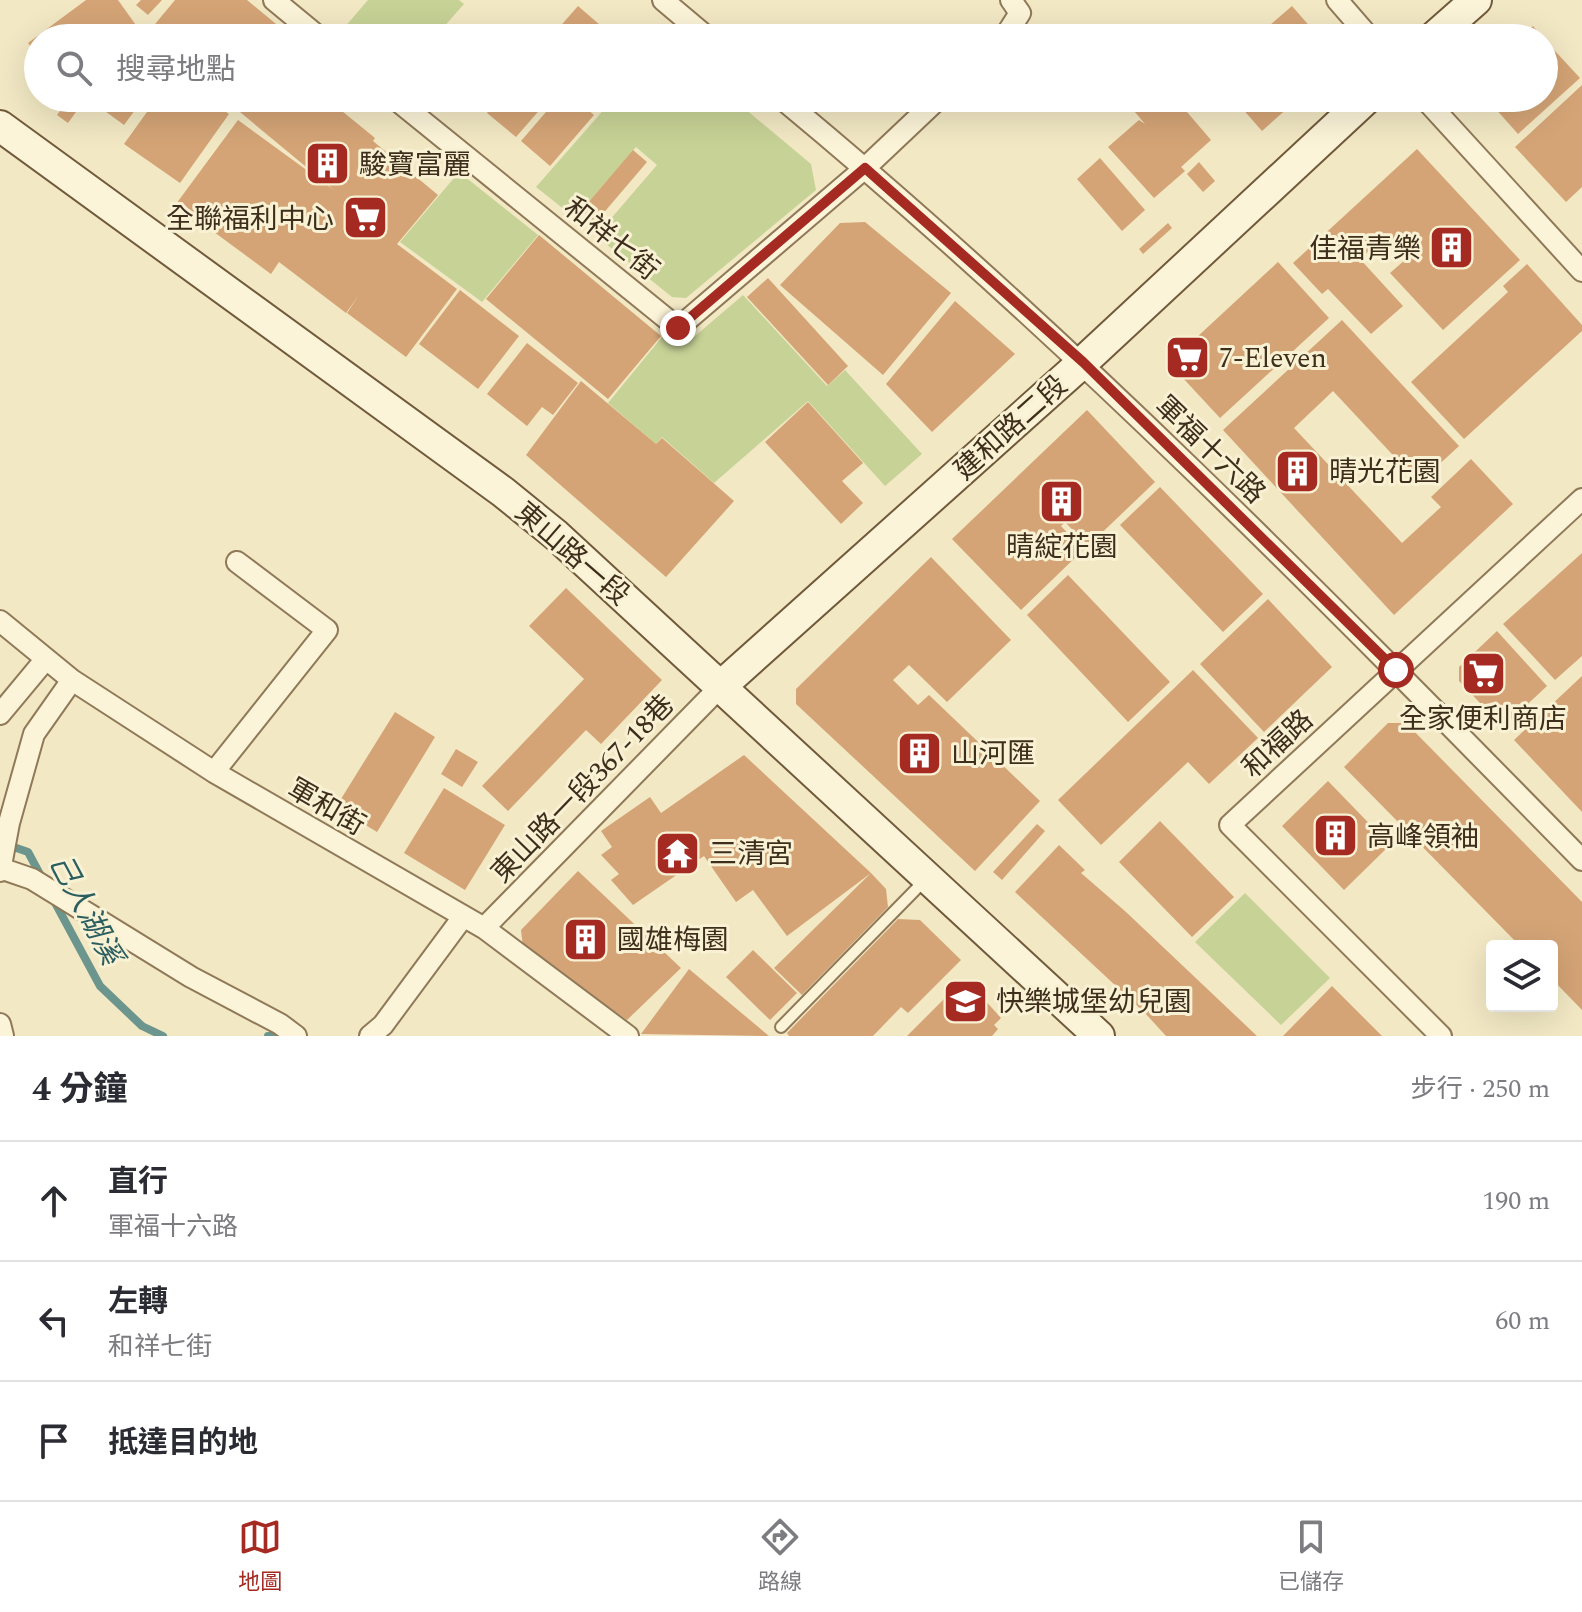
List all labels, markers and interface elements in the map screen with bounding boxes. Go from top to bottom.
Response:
search box [24,24,1558,112]
icon: search [52,46,96,90]
text: 搜尋地點 [116,47,236,93]
building icon: 駿寶富麗 [304,140,352,188]
place label: 駿寶富麗 [359,144,471,187]
street label: 和祥七街 [554,187,668,291]
supermarket icon: 全聯福利中心 [341,194,389,242]
place label: 全聯福利中心 [166,198,334,241]
building icon: 佳福青樂 [1428,224,1476,272]
place label: 佳福青樂 [1309,228,1421,271]
route end [660,310,696,346]
supermarket icon: 7-Eleven [1164,333,1212,381]
place label: 7-Eleven [1219,337,1327,380]
street label: 建和路二段 [945,365,1077,491]
street label: 軍福十六路 [1145,386,1275,514]
building icon: 晴光花園 [1274,447,1322,495]
place label: 晴光花園 [1329,451,1441,494]
building icon: 晴綻花園 [1038,478,1086,526]
street label: 東山路一段 [505,492,639,616]
place label: 晴綻花園 [1006,526,1118,569]
supermarket icon: 全家便利商店 [1459,649,1507,697]
route start [1378,652,1414,688]
street label: 東山路一段367-18巷 [481,685,685,893]
place label: 全家便利商店 [1399,698,1567,741]
street label: 和福路 [1233,700,1323,788]
building icon: 山河匯 [896,729,944,777]
place label: 山河匯 [951,733,1035,776]
street label: 軍和街 [279,768,373,847]
building icon: 高峰領袖 [1312,812,1360,860]
place label: 高峰領袖 [1367,816,1479,859]
temple icon: 三清宮 [654,829,702,877]
place label: 三清宮 [709,833,793,876]
water label: 己人湖溪 [37,846,135,977]
building icon: 國雄梅園 [562,915,610,963]
place label: 國雄梅園 [617,919,729,962]
map controls [1486,940,1558,1012]
button: layers [1486,940,1558,1012]
school or university icon: 快樂城堡幼兒園 [941,977,989,1025]
place label: 快樂城堡幼兒園 [996,981,1192,1024]
text: 4 分鐘 [32,1064,128,1116]
text: 步行 · 250 m [1411,1069,1550,1109]
text: 直行 [108,1159,168,1205]
icon: ahead [32,1179,76,1223]
text: 190 m [1482,1181,1550,1221]
text: 軍福十六路 [108,1207,238,1247]
text: 左轉 [108,1279,168,1325]
icon: left [32,1299,76,1343]
text: 60 m [1495,1301,1550,1341]
text: 和祥七街 [108,1327,212,1367]
icon: arrive [32,1419,76,1463]
text: 抵達目的地 [108,1420,258,1466]
tab: 地圖 [238,1515,282,1599]
tab: 路線 [758,1515,802,1599]
tab: 已儲存 [1278,1515,1344,1599]

